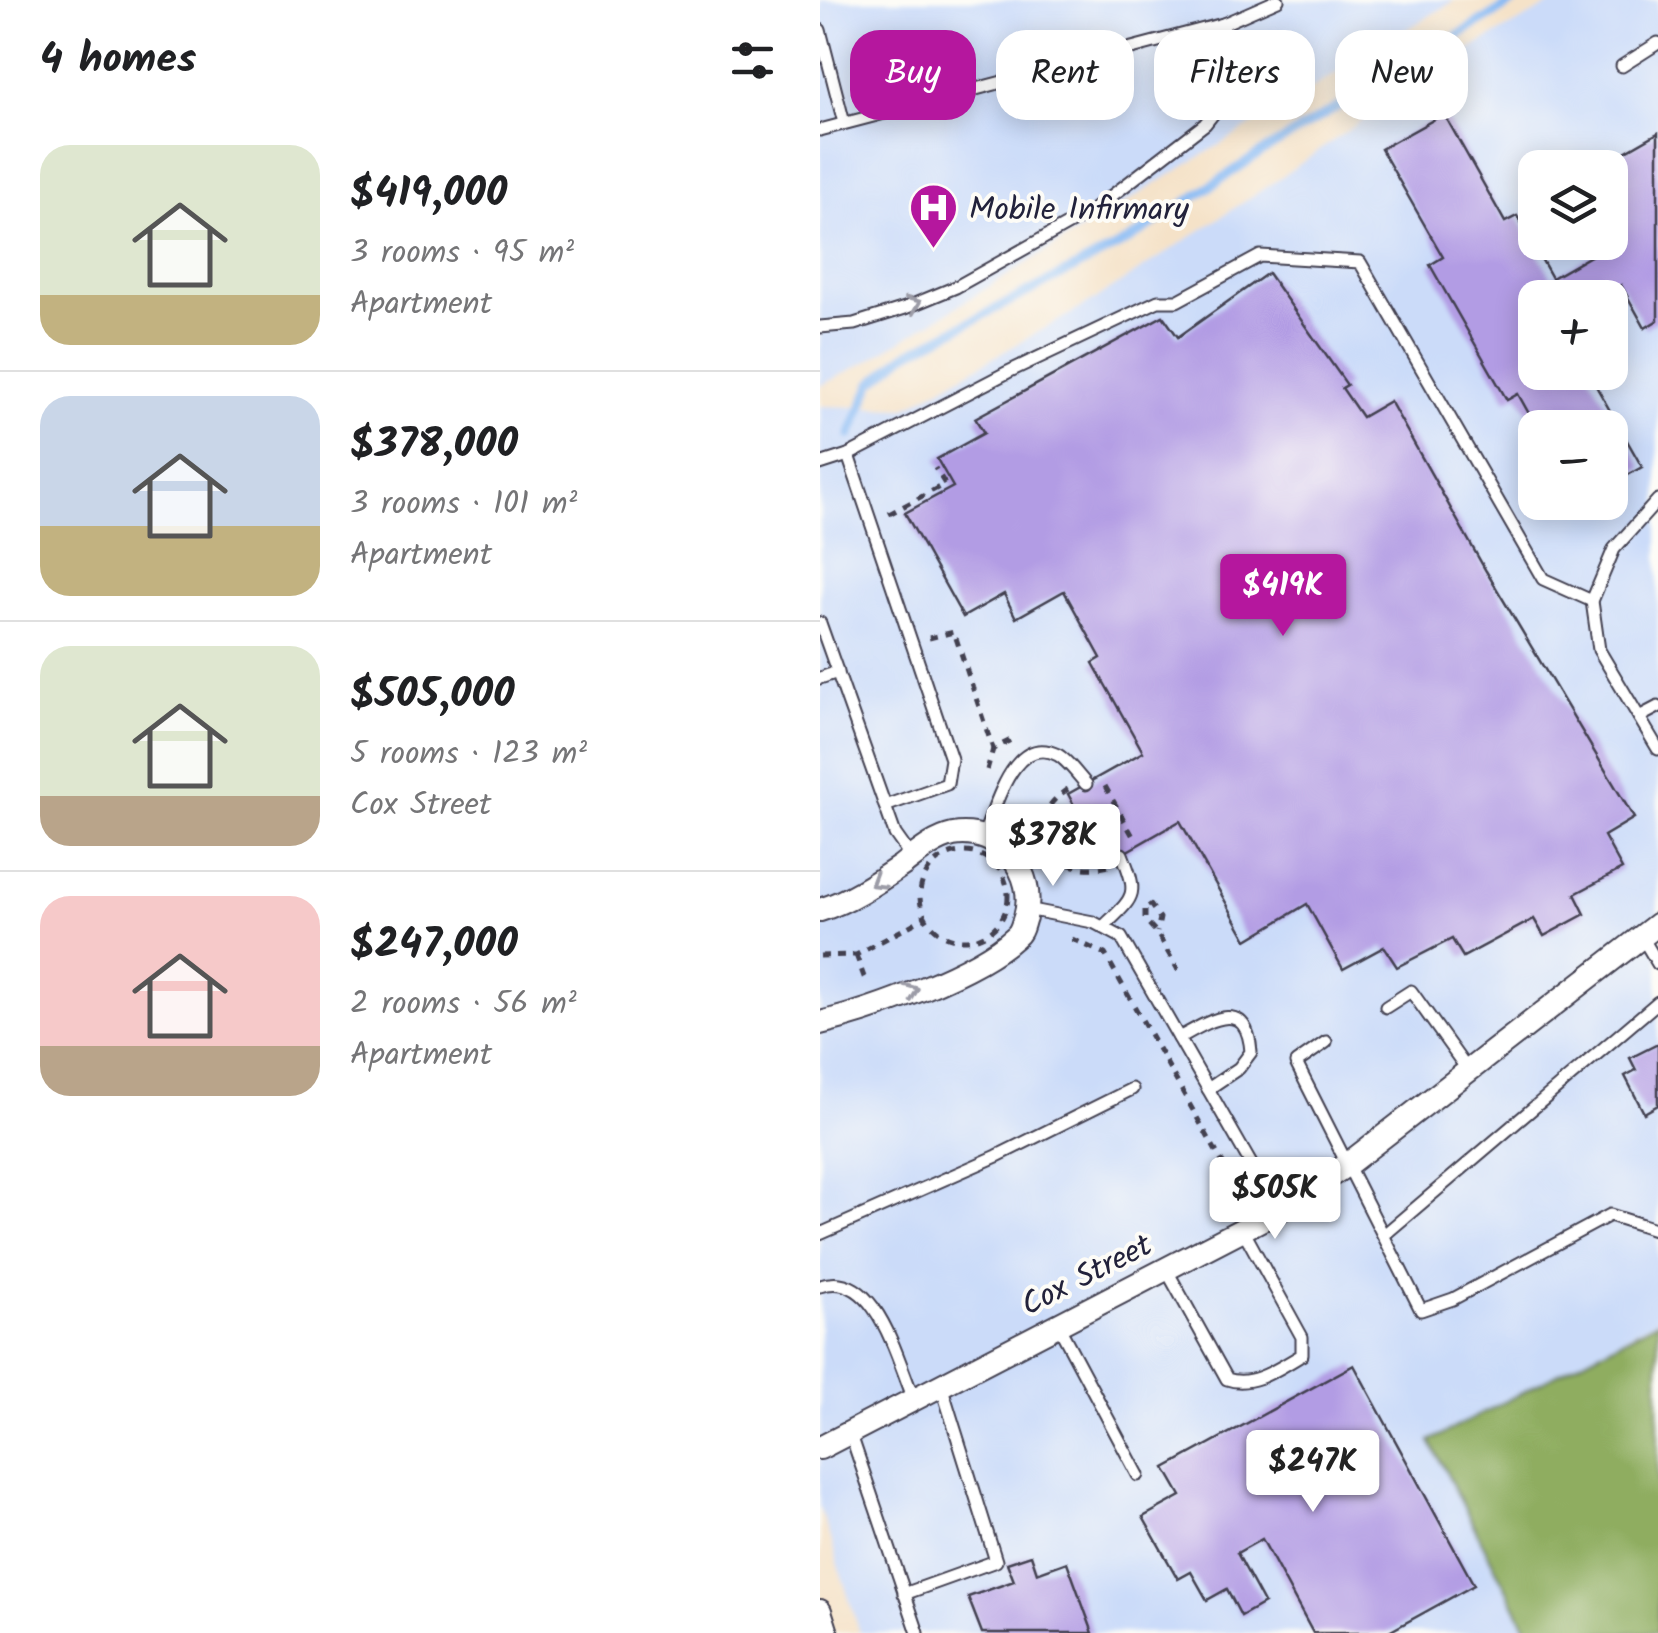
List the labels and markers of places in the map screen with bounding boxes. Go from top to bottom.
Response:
hospital icon: Mobile Infirmary [908,182,960,250]
place label: Mobile Infirmary [969,185,1190,236]
pin: $419K [1213,554,1353,639]
pin: $378K [983,804,1123,889]
pin: $505K [1205,1157,1345,1242]
pin: $247K [1243,1430,1383,1515]

